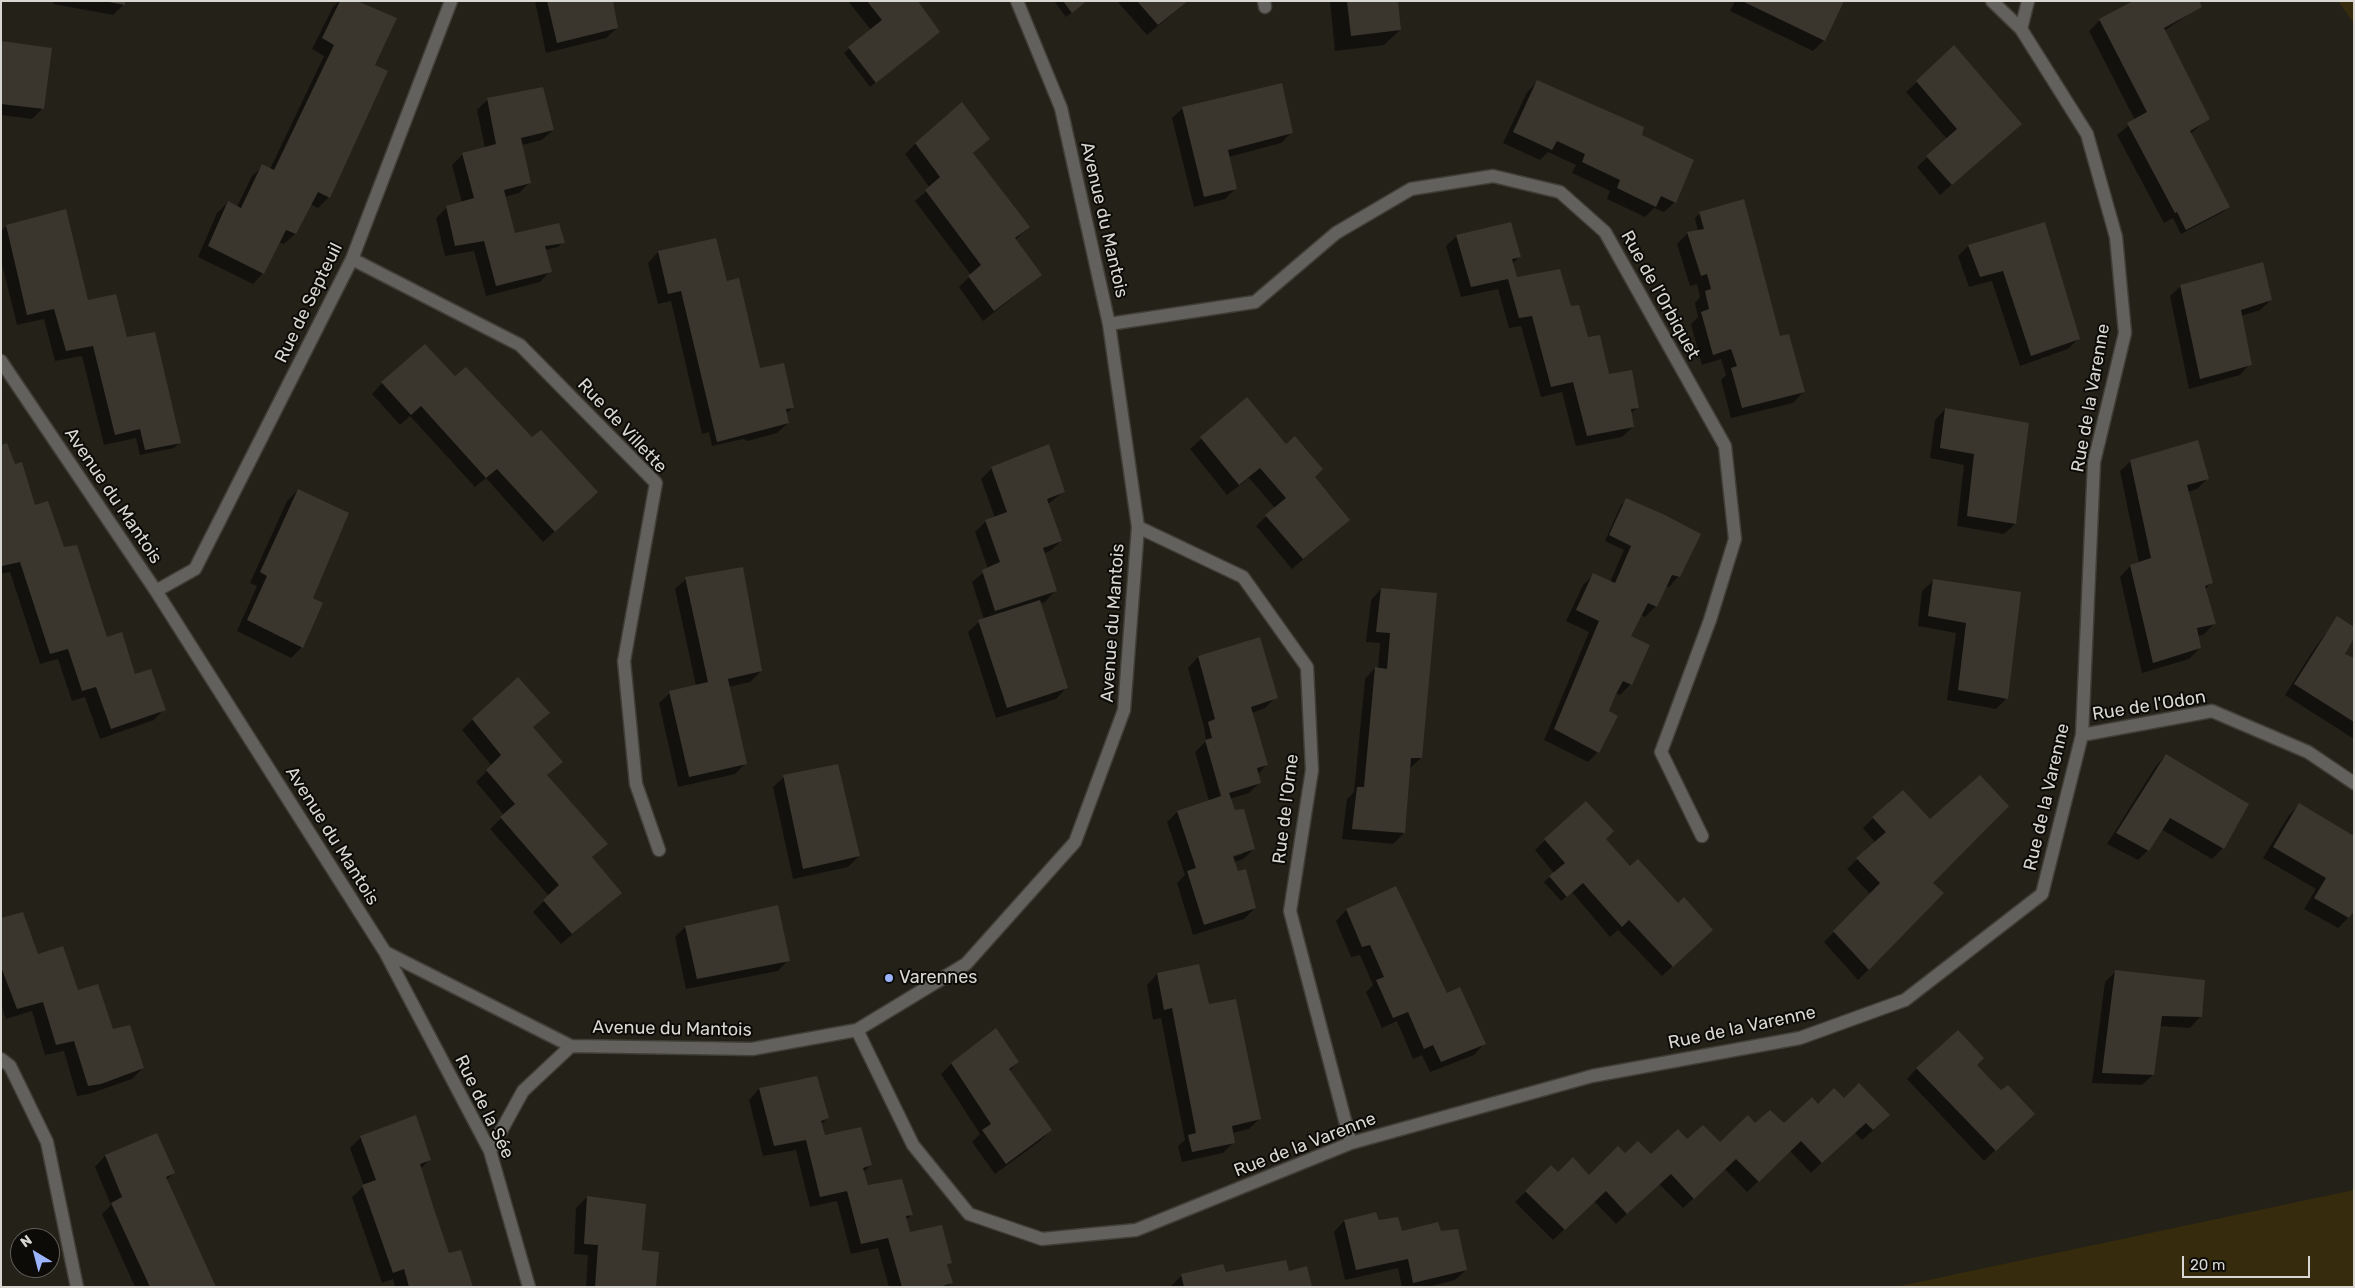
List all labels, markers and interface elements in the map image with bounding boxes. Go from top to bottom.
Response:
street label: Avenue du Mantois [1076,140,1132,300]
street label: Rue de l'Orbiquet [1616,227,1704,363]
street label: Rue de Septeuil [271,239,347,367]
street label: Rue de la Varenne [2067,322,2115,474]
street label: Rue de Villette [573,374,671,478]
street label: Avenue du Mantois [60,424,166,568]
street label: Avenue du Mantois [1097,543,1129,703]
street label: Rue de l'Odon [2091,686,2207,726]
street label: Rue de la Varenne [2020,721,2074,873]
street label: Rue de l'Orne [1269,753,1303,865]
street label: Avenue du Mantois [281,763,383,909]
place label: Varennes [899,967,978,989]
marker: Varennes [883,972,895,984]
street label: Rue de la Varenne [1666,1002,1818,1054]
street label: Avenue du Mantois [592,1017,752,1041]
street label: Rue de la Sée [450,1052,518,1162]
street label: Rue de la Varenne [1231,1108,1379,1182]
north arrow [10,1228,60,1278]
text: N [17,1232,35,1251]
scale bar [2185,1246,2312,1278]
text: 20 m [2190,1256,2225,1274]

